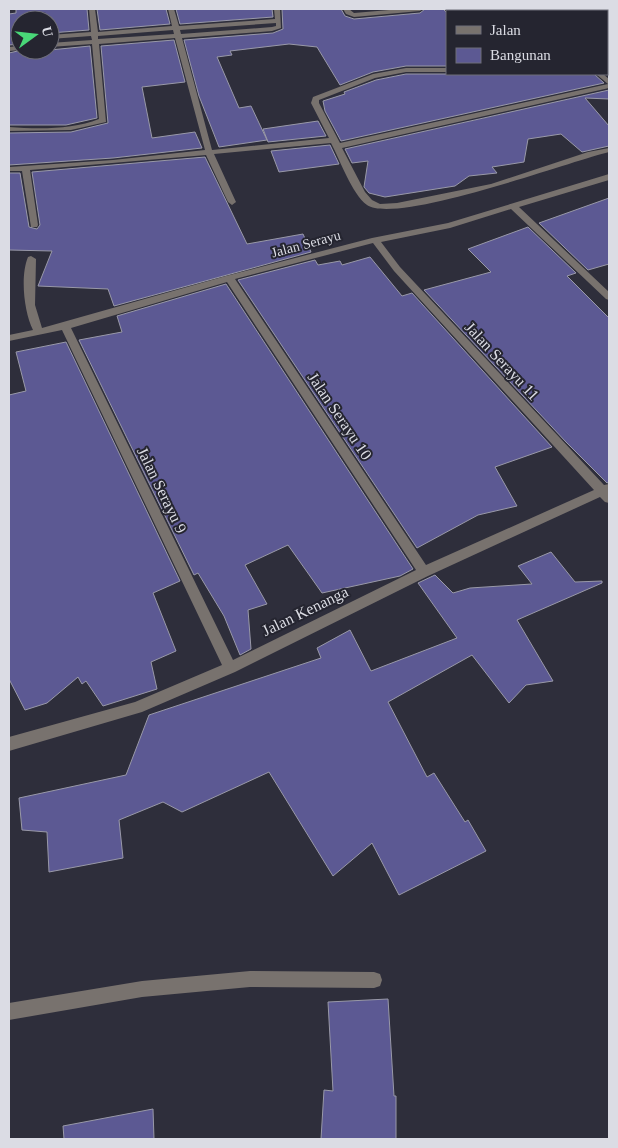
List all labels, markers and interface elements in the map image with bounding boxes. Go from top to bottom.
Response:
north arrow [10,10,60,60]
legend [446,10,608,75]
text: Jalan [490,22,521,38]
text: U [39,25,56,39]
text: Bangunan [490,47,551,63]
street label: Jalan Serayu [270,228,342,260]
street label: Jalan Serayu 11 [461,318,543,404]
street label: Jalan Serayu 10 [304,369,375,463]
street label: Jalan Serayu 9 [133,444,190,536]
street label: Jalan Kenanga [259,583,351,640]

